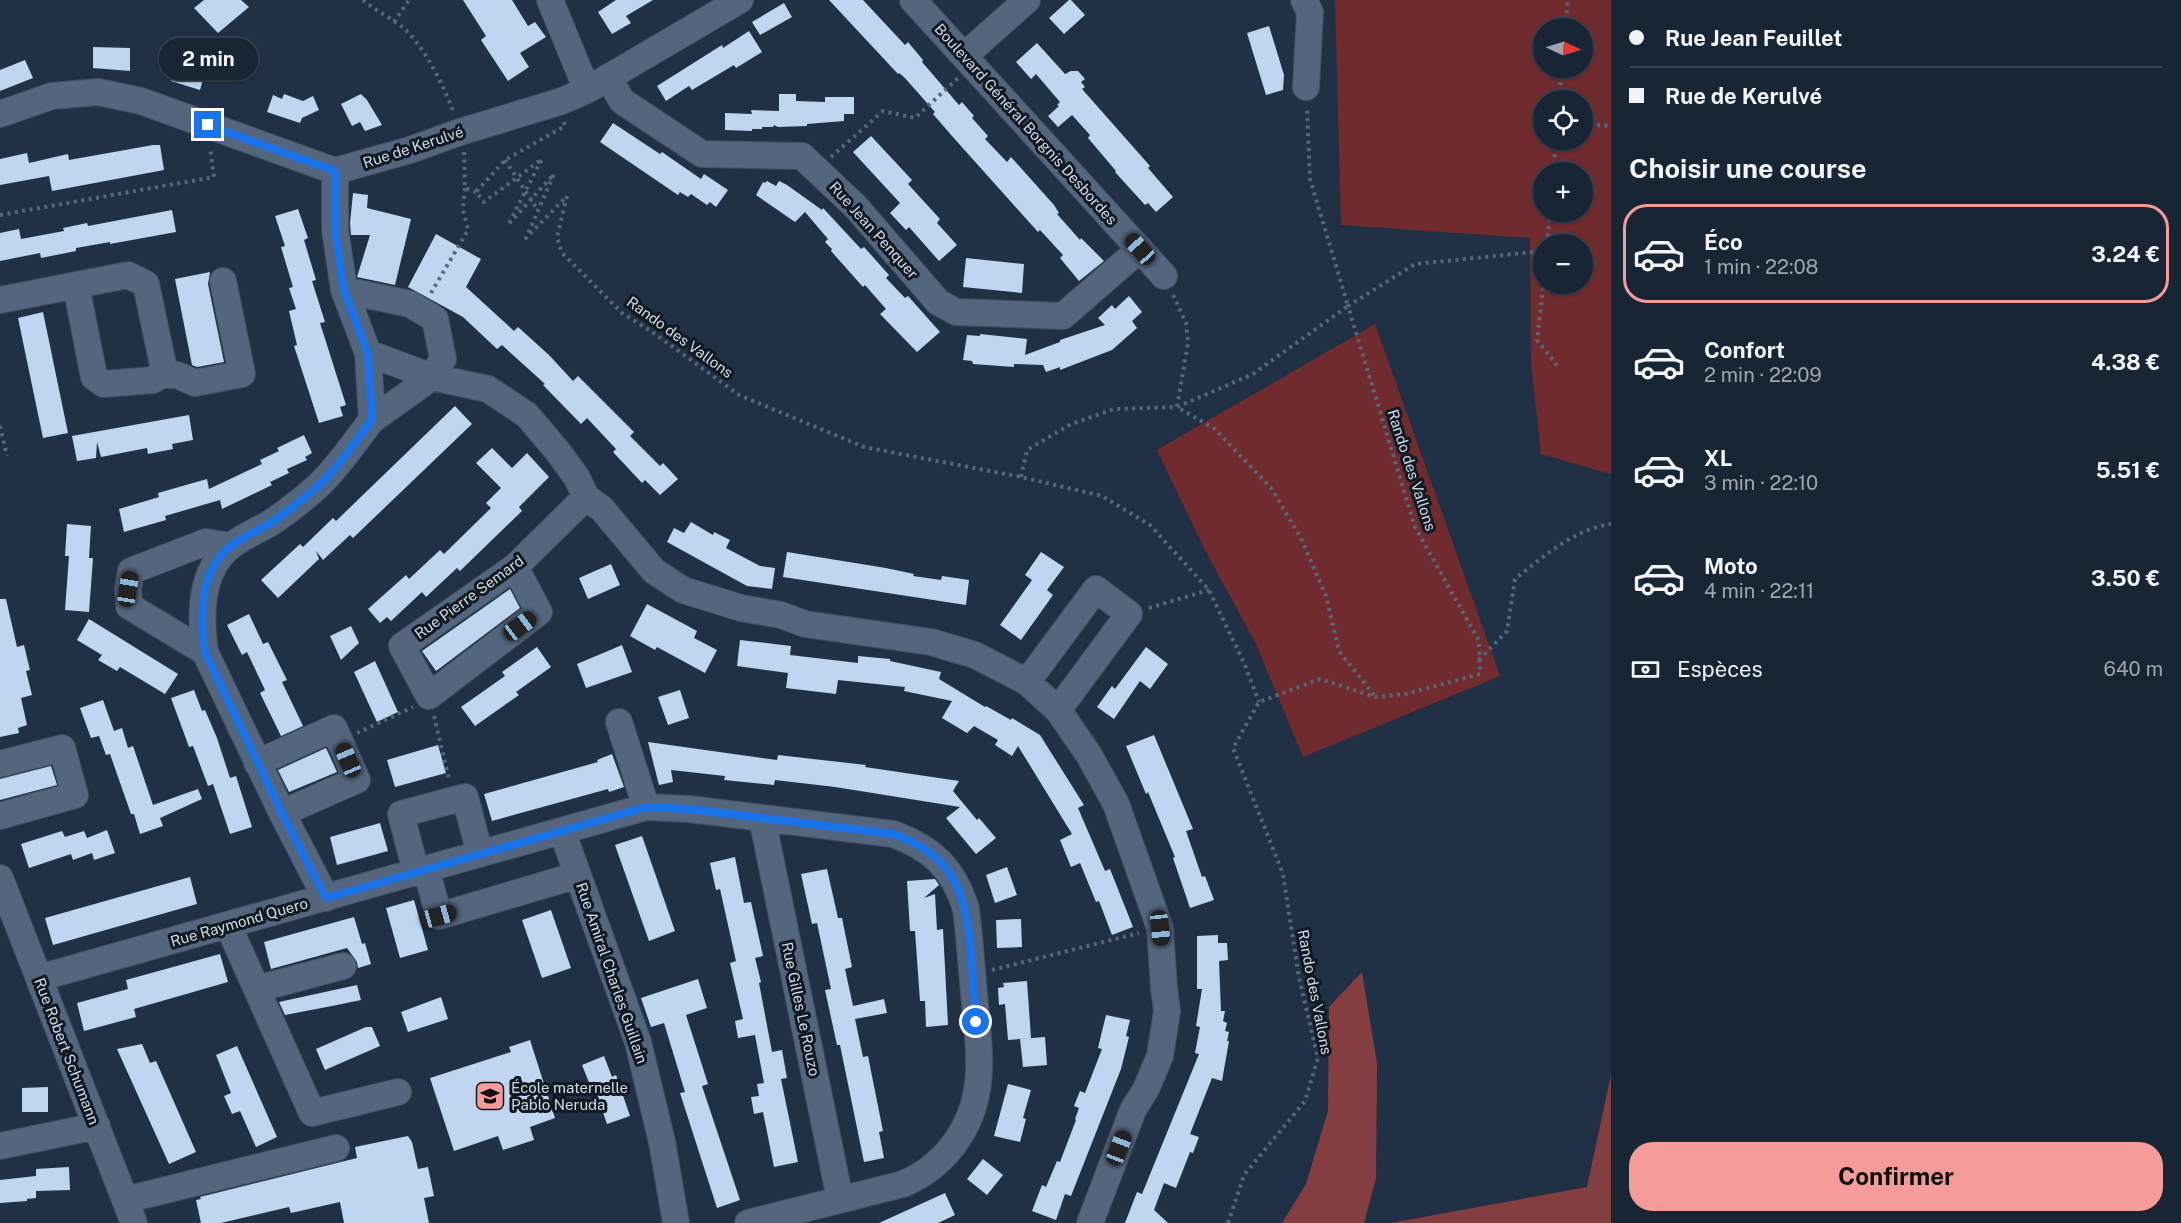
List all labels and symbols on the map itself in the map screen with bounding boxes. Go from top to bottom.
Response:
north arrow [1533,18,1593,78]
street label: Boulevard Général Borgnis Desbordes [931,20,1121,228]
callout: 2 min [158,38,258,80]
route end [194,111,221,138]
street label: Rue de Kerulvé [361,123,465,171]
street label: Rue Jean Penquer [826,178,922,282]
car [1121,230,1159,268]
street label: Rando des Vallons [624,293,736,381]
street label: Rando des Vallons [1384,407,1440,533]
street label: Rue Pierre Semard [411,552,527,642]
car [116,570,140,608]
car [500,608,540,644]
car [333,740,363,780]
street label: Rue Amiral Charles Guillain [573,880,651,1066]
street label: Rue Raymond Quero [168,894,310,950]
car [419,902,459,930]
car [1149,909,1171,947]
street label: Rando des Vallons [1295,928,1335,1056]
street label: Rue Gilles Le Rouzo [778,940,824,1078]
street label: Rue Robert Schumann [31,975,103,1127]
route start [962,1008,989,1035]
place label: École maternelle Pablo Neruda [511,1079,628,1113]
school or university icon: École maternelle Pablo Neruda [474,1080,506,1112]
car [1104,1128,1134,1168]

